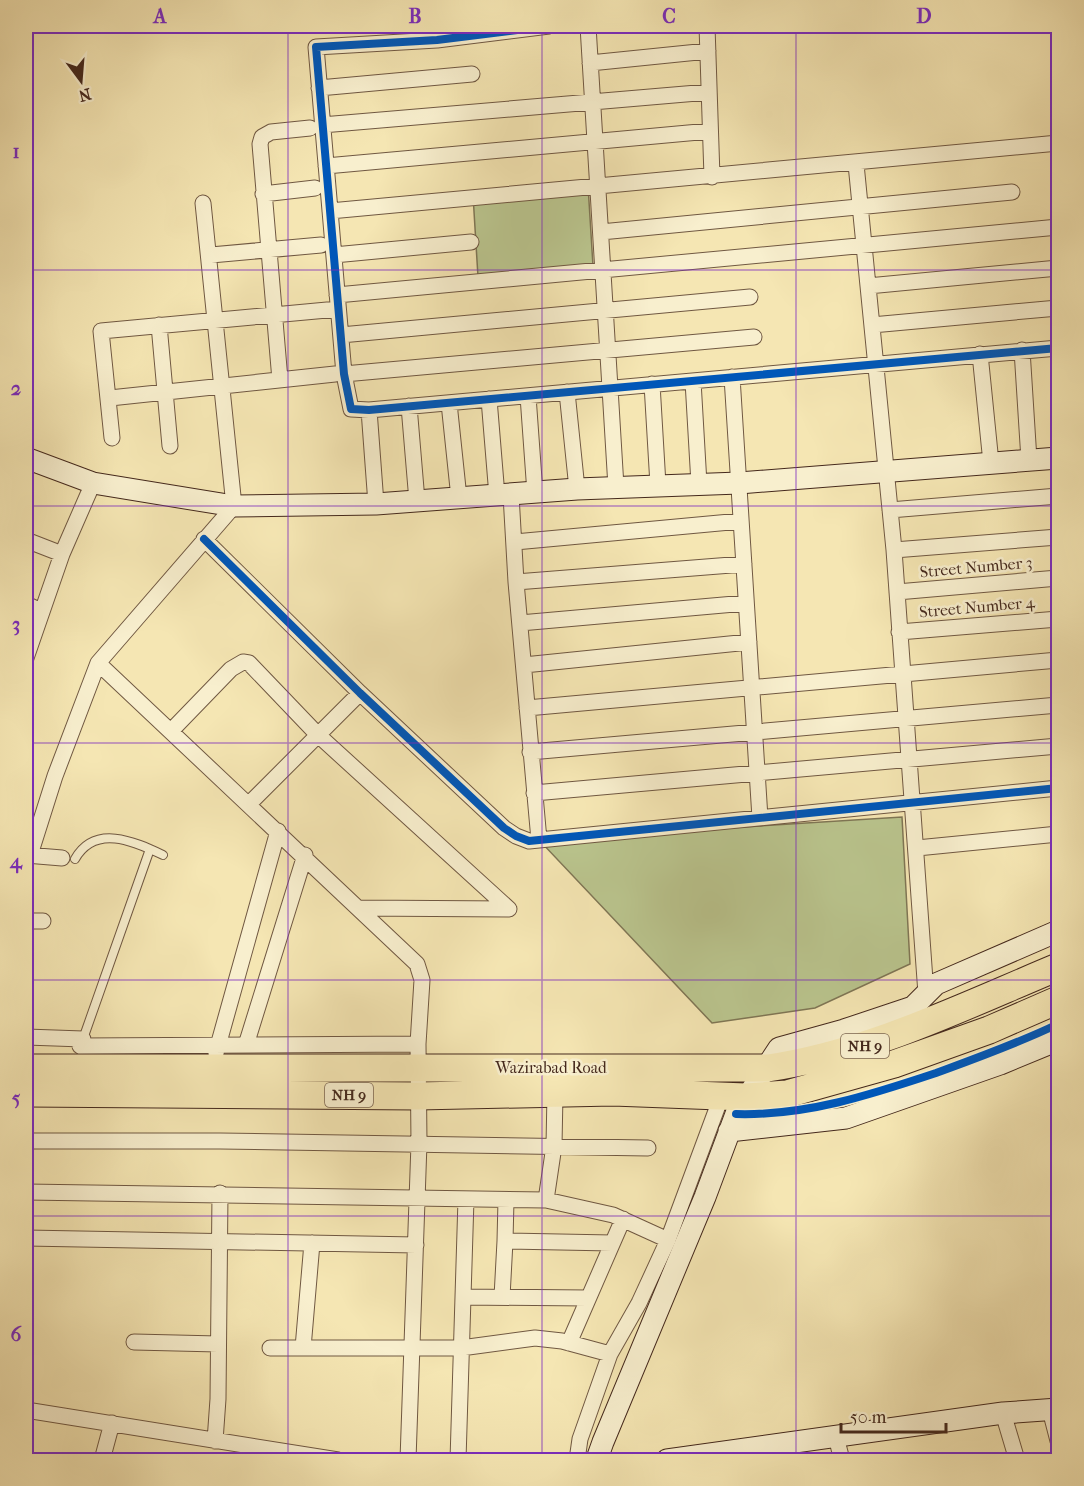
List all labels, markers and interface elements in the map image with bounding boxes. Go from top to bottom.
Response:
text: A [152,5,168,28]
text: B [408,5,422,28]
text: C [662,5,676,28]
text: D [916,5,932,28]
north arrow [51,51,111,111]
text: N [76,84,93,106]
text: 1 [12,140,20,163]
text: 2 [11,377,21,400]
street label: Street Number 3 [919,553,1033,581]
street label: Street Number 4 [919,592,1036,622]
text: 3 [12,613,20,636]
text: 4 [9,850,23,874]
road number: NH 9 [841,1034,889,1058]
street label: Wazirabad Road [494,1058,607,1077]
road number: NH 9 [325,1083,373,1107]
text: 5 [12,1087,21,1110]
text: 6 [11,1323,23,1346]
scale bar [841,1396,946,1434]
text: 50 m [850,1407,887,1428]

